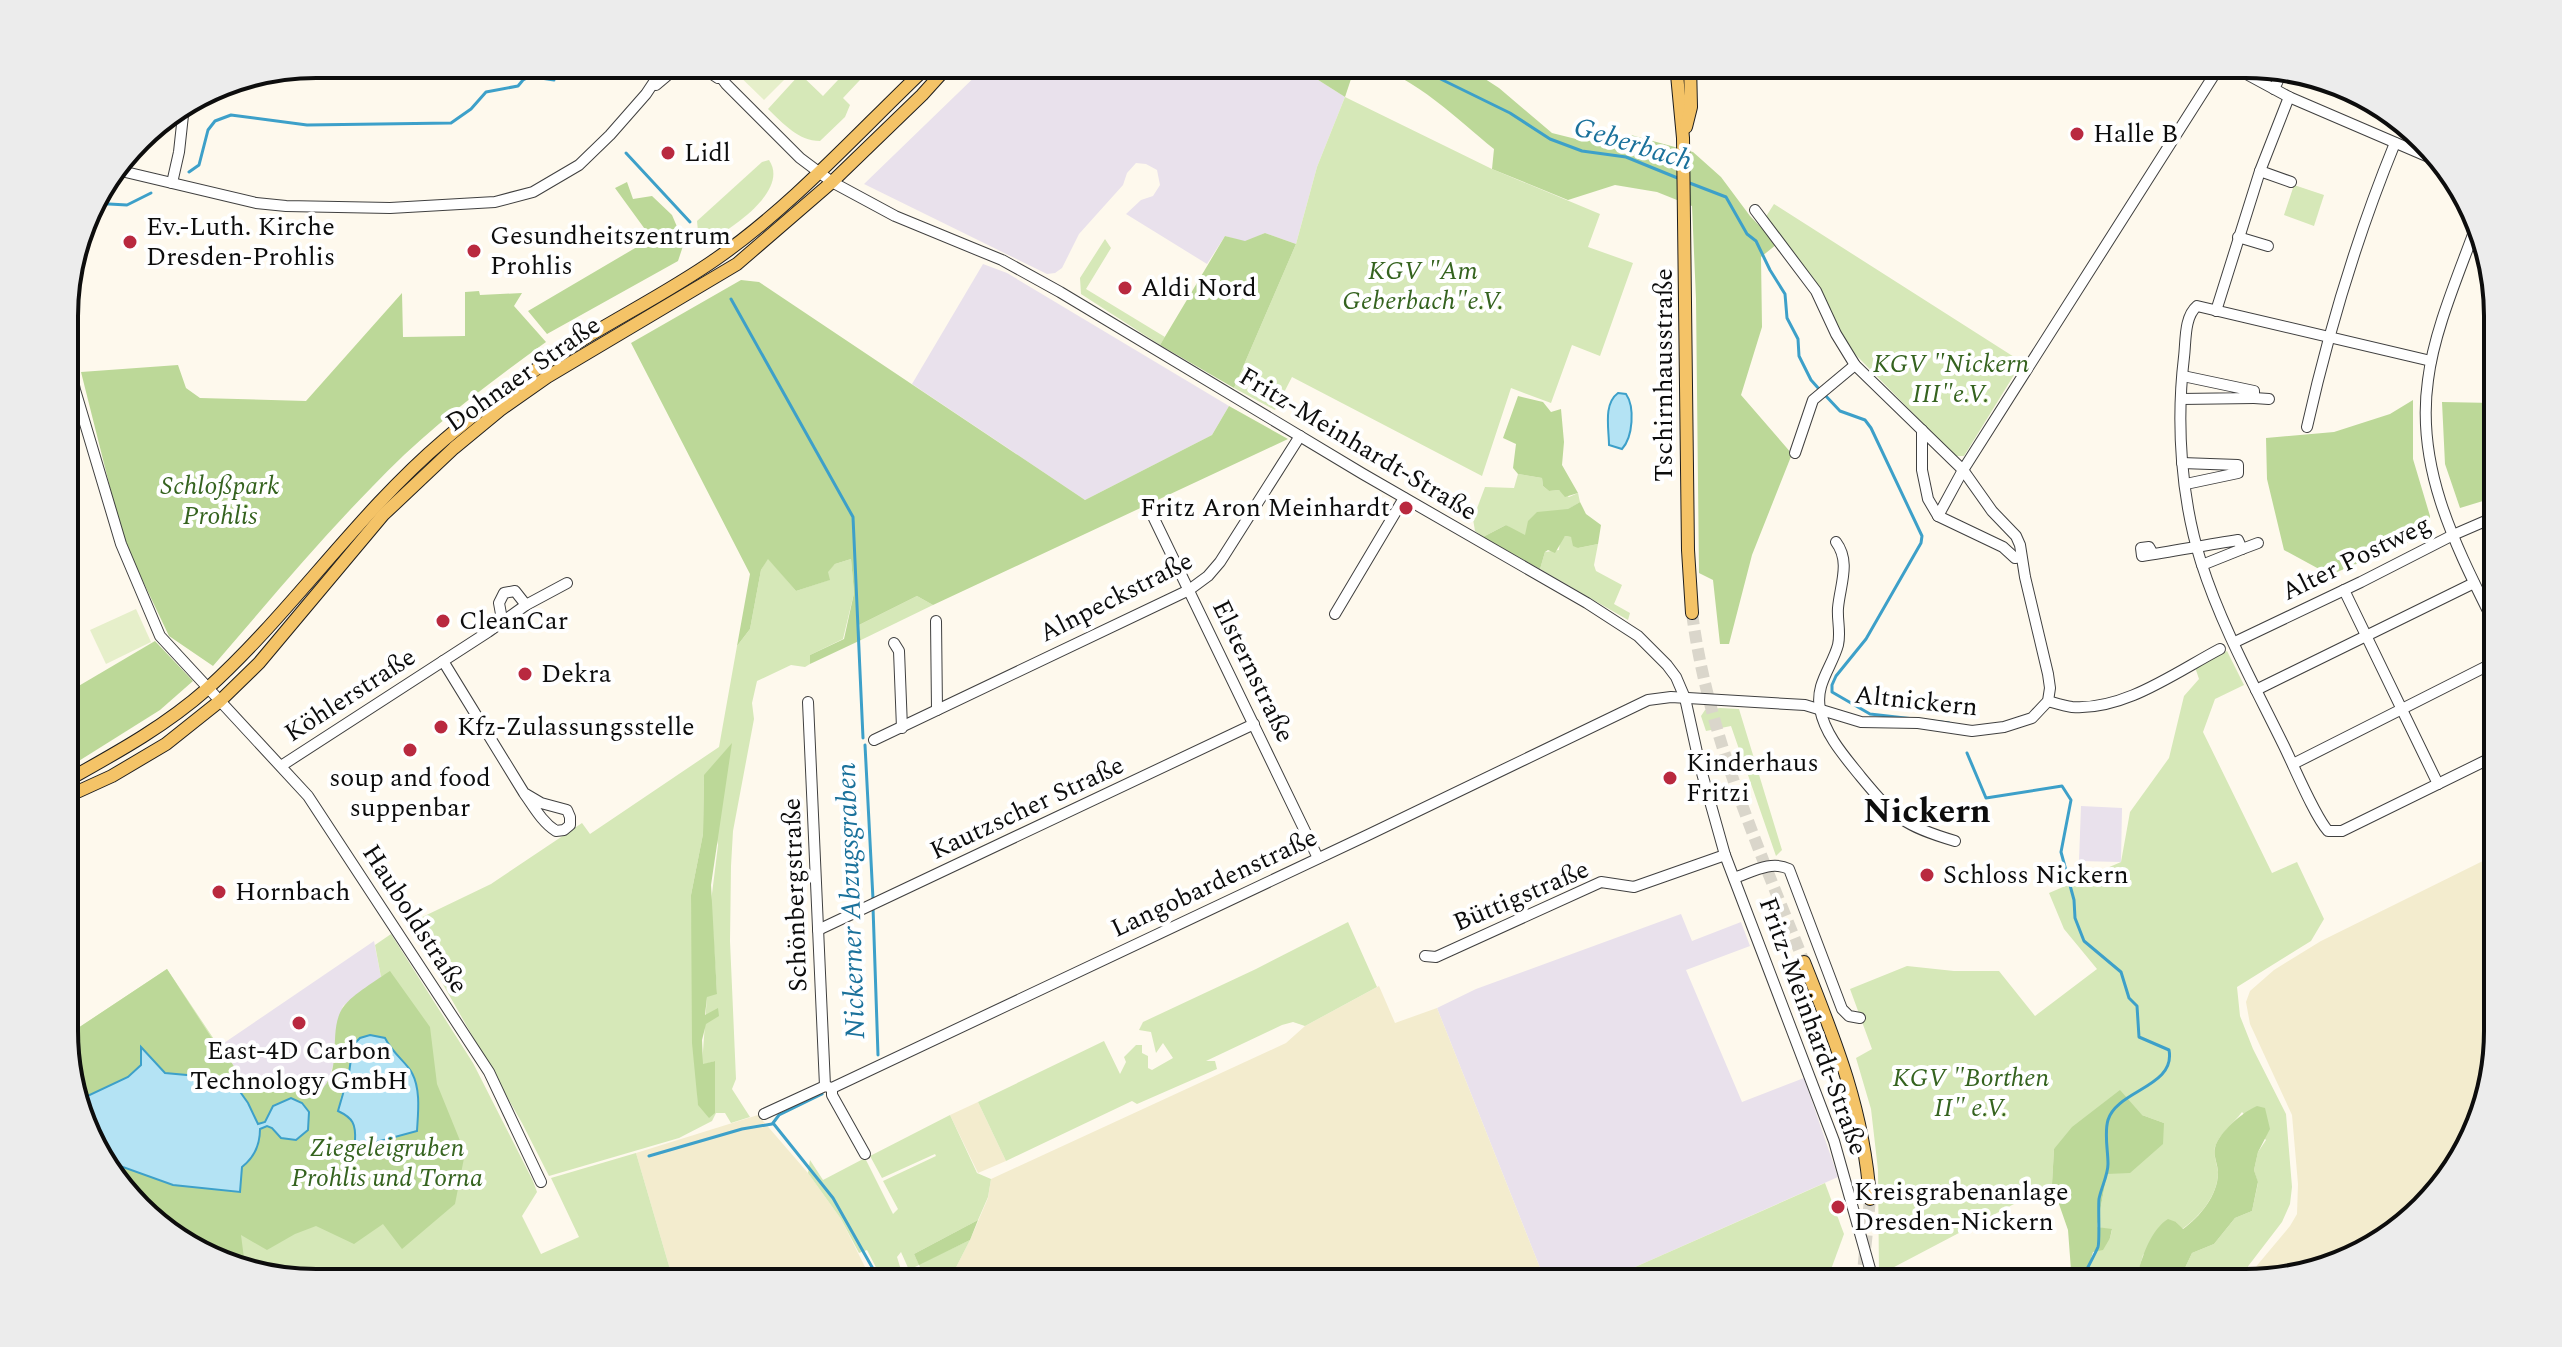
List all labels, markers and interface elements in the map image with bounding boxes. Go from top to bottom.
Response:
water label: Geberbach [1568,106,1698,182]
place label: Halle B [2093,114,2178,154]
marker: Halle B [2068,125,2086,143]
place label: Lidl [684,133,731,173]
marker: Lidl [659,144,677,162]
place label: Ev.-Luth. Kirche Dresden-Prohlis [146,207,335,277]
place label: Gesundheitszentrum Prohlis [490,216,731,286]
marker: Ev.-Luth. Kirche Dresden-Prohlis [121,233,139,251]
marker: Gesundheitszentrum Prohlis [465,242,483,260]
park label: KGV "Am Geberbach"e.V. [1342,251,1504,321]
place label: Aldi Nord [1141,268,1257,308]
street label: Tschirnhausstraße [1644,268,1684,482]
marker: Aldi Nord [1116,279,1134,297]
street label: Dohnaer Straße [437,306,609,442]
park label: KGV "Nickern III"e.V. [1873,344,2030,414]
street label: Fritz-Meinhardt-Straße [1231,357,1485,531]
park label: Schloßpark Prohlis [161,466,279,536]
place label: Fritz Aron Meinhardt [1140,488,1390,528]
marker: Fritz Aron Meinhardt [1397,499,1415,517]
street label: Alter Postweg [2274,504,2438,612]
street label: Alnpeckstraße [1032,541,1200,653]
street label: Elsternstraße [1201,593,1305,749]
place label: CleanCar [459,601,568,641]
marker: CleanCar [434,612,452,630]
street label: Köhlerstraße [276,637,424,753]
place label: Dekra [541,654,612,694]
marker: Dekra [516,665,534,683]
street label: Altnickern [1852,675,1980,727]
place label: Kfz-Zulassungsstelle [457,707,695,747]
marker: Kfz-Zulassungsstelle [432,718,450,736]
marker: soup and food suppenbar [401,741,419,759]
place label: Kinderhaus Fritzi [1686,743,1819,813]
street label: Kautzscher Straße [923,745,1131,871]
place label: soup and food suppenbar [329,758,491,828]
water label: Nickerner Abzugsgraben [825,762,877,1040]
marker: Kinderhaus Fritzi [1661,769,1679,787]
district label: Nickern [1863,786,1991,838]
street label: Schönbergstraße [772,797,818,993]
street label: Langobardenstraße [1104,818,1324,948]
street label: Hauboldstraße [352,836,478,1002]
street label: Büttigstraße [1447,849,1595,943]
place label: Schloss Nickern [1943,855,2129,895]
marker: Schloss Nickern [1918,866,1936,884]
place label: Hornbach [235,872,350,912]
marker: Hornbach [210,883,228,901]
street label: Fritz-Meinhardt-Straße [1748,891,1878,1161]
marker: East-4D Carbon Technology GmbH [290,1014,308,1032]
place label: East-4D Carbon Technology GmbH [190,1031,408,1101]
park label: KGV "Borthen II" e.V. [1893,1058,2050,1128]
park label: Ziegeleigruben Prohlis und Torna [291,1128,483,1198]
place label: Kreisgrabenanlage Dresden-Nickern [1854,1172,2069,1242]
marker: Kreisgrabenanlage Dresden-Nickern [1829,1198,1847,1216]

